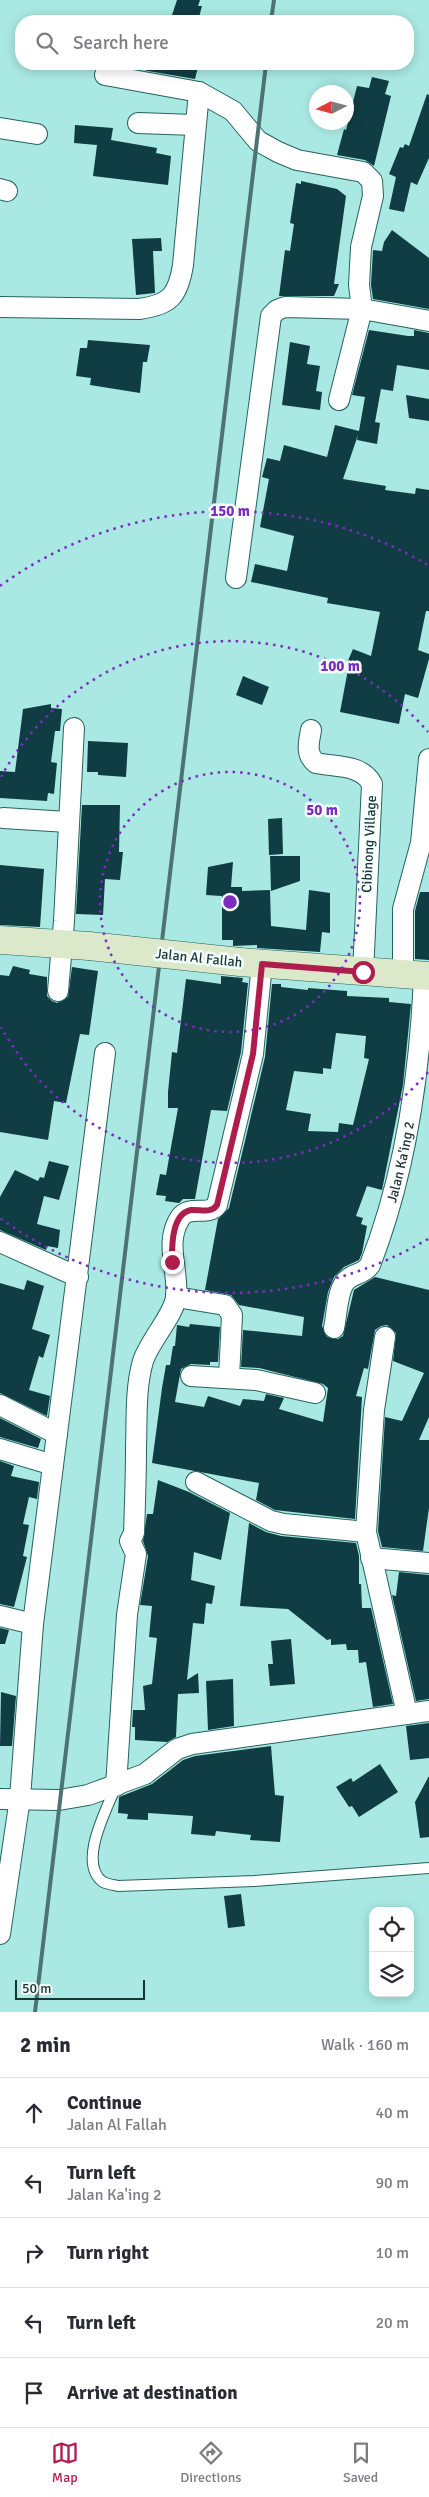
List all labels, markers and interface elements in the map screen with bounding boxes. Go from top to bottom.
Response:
search box [15,15,414,70]
icon: search [33,29,61,57]
text: Search here [73,31,169,55]
north arrow [309,85,354,130]
text: 150 m [210,502,250,520]
text: 100 m [320,657,360,675]
street label: Cibinong Village [358,795,380,893]
text: 50 m [306,801,338,819]
centre of rings [221,893,239,911]
street label: Jalan Al Fallah [155,945,243,971]
route start [352,961,375,984]
street label: Jalan Ka'ing 2 [383,1120,418,1204]
route end [161,1251,184,1274]
map controls [369,1907,414,1997]
button: locate [369,1907,414,1952]
button: layers [369,1952,414,1997]
scale bar [15,1977,145,2000]
text: 50 m [22,1980,51,1997]
text: 2 min [20,2032,71,2058]
text: Walk · 160 m [321,2035,409,2055]
text: Continue [67,2091,142,2115]
icon: ahead [20,2099,48,2127]
text: 40 m [375,2103,409,2123]
text: Jalan Al Fallah [67,2115,167,2135]
text: Turn left [67,2161,136,2185]
icon: left [20,2169,48,2197]
text: 90 m [375,2173,409,2193]
text: Jalan Ka'ing 2 [67,2185,162,2205]
icon: right [20,2239,48,2267]
text: Turn right [67,2241,149,2265]
text: 10 m [375,2243,409,2263]
icon: left [20,2309,48,2337]
text: Turn left [67,2311,136,2335]
text: 20 m [375,2313,409,2333]
icon: arrive [20,2379,48,2407]
text: Arrive at destination [67,2381,238,2405]
tab: Map [51,2439,79,2486]
tab: Directions [180,2439,241,2486]
tab: Saved [343,2439,378,2486]

